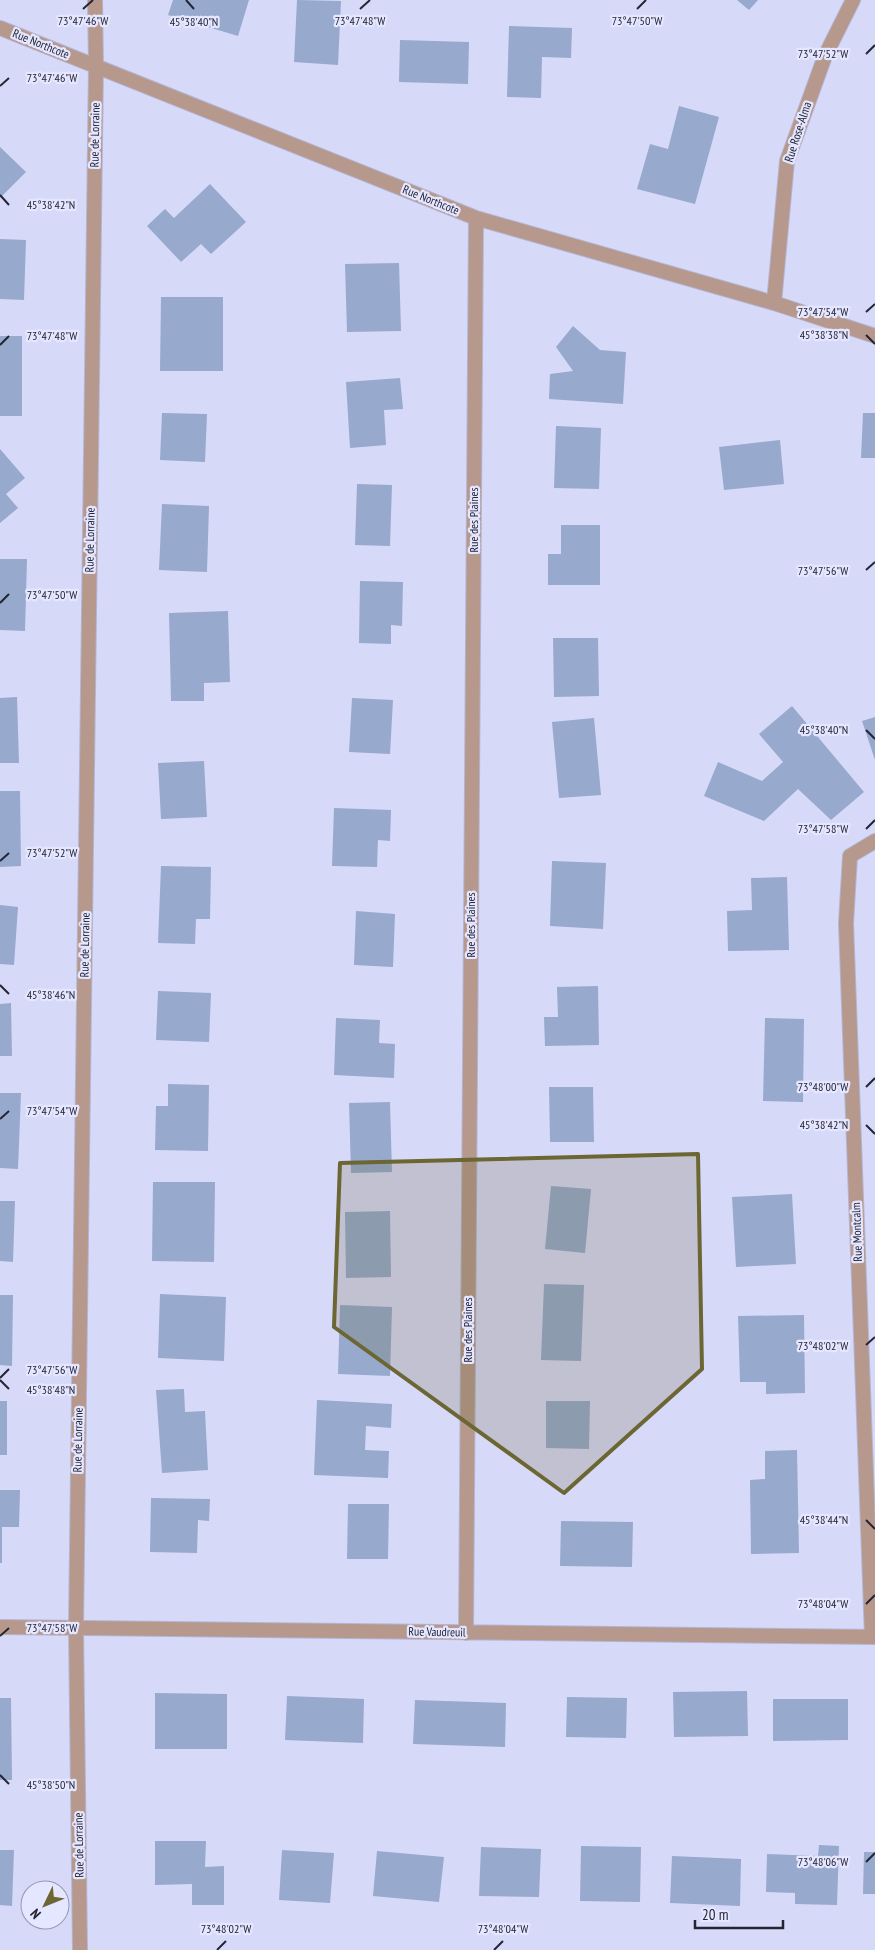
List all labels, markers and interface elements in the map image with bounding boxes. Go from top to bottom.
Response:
text: 73°47'46"W [58,13,108,28]
text: 73°47'48"W [335,13,385,28]
text: 73°47'50"W [612,13,662,28]
text: 45°38'40"N [170,14,218,29]
street label: Rue Northcote [11,25,72,62]
text: 73°47'52"W [798,46,848,61]
text: 73°47'46"W [27,70,77,85]
street label: Rue Rose-Alma [781,100,814,164]
street label: Rue de Lorraine [86,102,103,168]
street label: Rue Northcote [401,181,462,218]
text: 45°38'42"N [27,197,75,212]
text: 73°47'54"W [798,304,848,319]
text: 45°38'38"N [800,327,848,342]
text: 73°47'48"W [27,328,77,343]
street label: Rue des Plaines [466,487,481,553]
street label: Rue de Lorraine [81,507,98,573]
text: 73°47'56"W [798,563,848,578]
text: 73°47'50"W [27,587,77,602]
text: 45°38'40"N [800,722,848,737]
text: 73°47'58"W [798,821,848,836]
text: 73°47'52"W [27,845,77,860]
street label: Rue des Plaines [463,892,478,958]
street label: Rue de Lorraine [76,912,93,978]
text: 45°38'46"N [27,987,75,1002]
text: 73°48'00"W [798,1079,848,1094]
text: 73°47'54"W [27,1103,77,1118]
text: 45°38'42"N [800,1117,848,1132]
street label: Rue Montcalm [848,1202,865,1262]
street label: Rue des Plaines [460,1297,475,1363]
text: 73°48'02"W [798,1338,848,1353]
text: 73°47'56"W [27,1362,77,1377]
text: 45°38'48"N [27,1382,75,1397]
street label: Rue de Lorraine [69,1407,86,1473]
text: 45°38'44"N [800,1512,848,1527]
text: 73°48'04"W [798,1596,848,1611]
text: 73°47'58"W [27,1620,77,1635]
street label: Rue Vaudreuil [408,1624,466,1640]
text: 45°38'50"N [27,1777,75,1792]
street label: Rue de Lorraine [70,1812,87,1878]
text: 73°48'06"W [798,1854,848,1869]
north arrow [20,1880,70,1930]
scale bar [695,1898,782,1930]
text: N [26,1905,45,1923]
text: 20 m [702,1905,728,1924]
text: 73°48'02"W [201,1921,251,1936]
text: 73°48'04"W [478,1921,528,1936]

